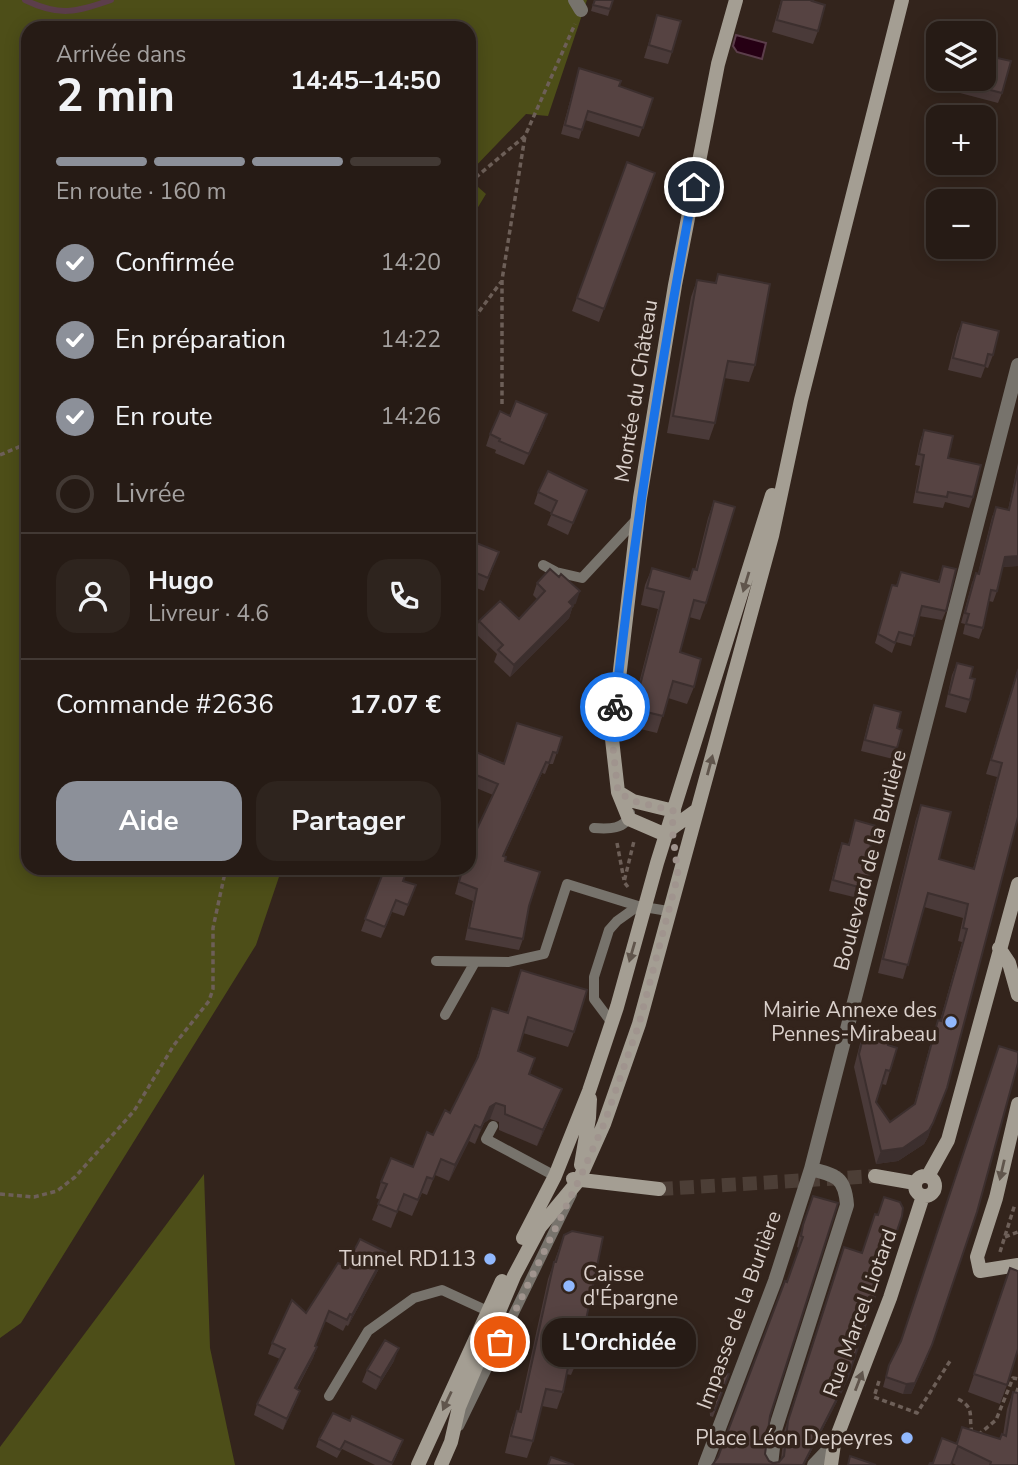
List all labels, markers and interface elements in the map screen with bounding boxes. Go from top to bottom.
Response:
map controls [926,21,996,259]
button: layers [926,21,996,91]
text: Arrivée dans [56,39,186,70]
text: 14:45–14:50 [290,63,441,98]
text: 2 min [56,64,175,127]
button: + [926,105,996,175]
pin [664,157,724,217]
icon: home [675,168,713,206]
text: En route · 160 m [56,176,226,207]
button: − [926,189,996,259]
icon: check [56,244,94,282]
text: Confirmée [115,245,235,280]
text: 14:20 [381,247,441,278]
street label: Montée du Château [608,298,664,484]
icon: check [56,321,94,359]
text: En préparation [115,322,286,357]
text: 14:22 [381,324,441,355]
icon: check [56,398,94,436]
text: En route [115,399,213,434]
text: 14:26 [381,401,441,432]
text: Livrée [115,476,185,511]
button: person [56,559,130,633]
button: phone [367,559,441,633]
text: Hugo [148,563,214,598]
one-way arrow [740,572,750,593]
text: Livreur · 4.6 [148,598,269,629]
courier [580,672,650,742]
text: Commande #2636 [56,687,274,722]
text: 17.07 € [350,687,441,722]
icon: bike [596,688,634,726]
street label: Boulevard de la Burlière [827,747,913,973]
one-way arrow [705,754,716,776]
button: Aide [56,781,242,861]
button: Partager [256,781,441,861]
one-way arrow [626,941,637,963]
place label: Mairie Annexe des Pennes-Mirabeau [763,996,937,1048]
marker: Mairie Annexe des Pennes-Mirabeau [943,1014,959,1030]
one-way arrow [997,1159,1008,1181]
street label: Impasse de la Burlière [690,1207,788,1413]
street label: Rue Marcel Liotard [817,1225,903,1401]
place label: Tunnel RD113 [339,1245,476,1273]
marker: Tunnel RD113 [482,1251,498,1267]
place label: Caisse d'Épargne [583,1260,678,1312]
marker: Caisse d'Épargne [561,1278,577,1294]
pin [470,1312,530,1372]
callout: L'Orchidée [542,1318,696,1366]
icon: bag [481,1323,519,1361]
text: L'Orchidée [562,1327,676,1358]
one-way arrow [853,1370,864,1391]
one-way arrow [441,1391,452,1411]
place label: Place Léon Depeyres [695,1424,893,1452]
marker: Place Léon Depeyres [899,1430,915,1446]

